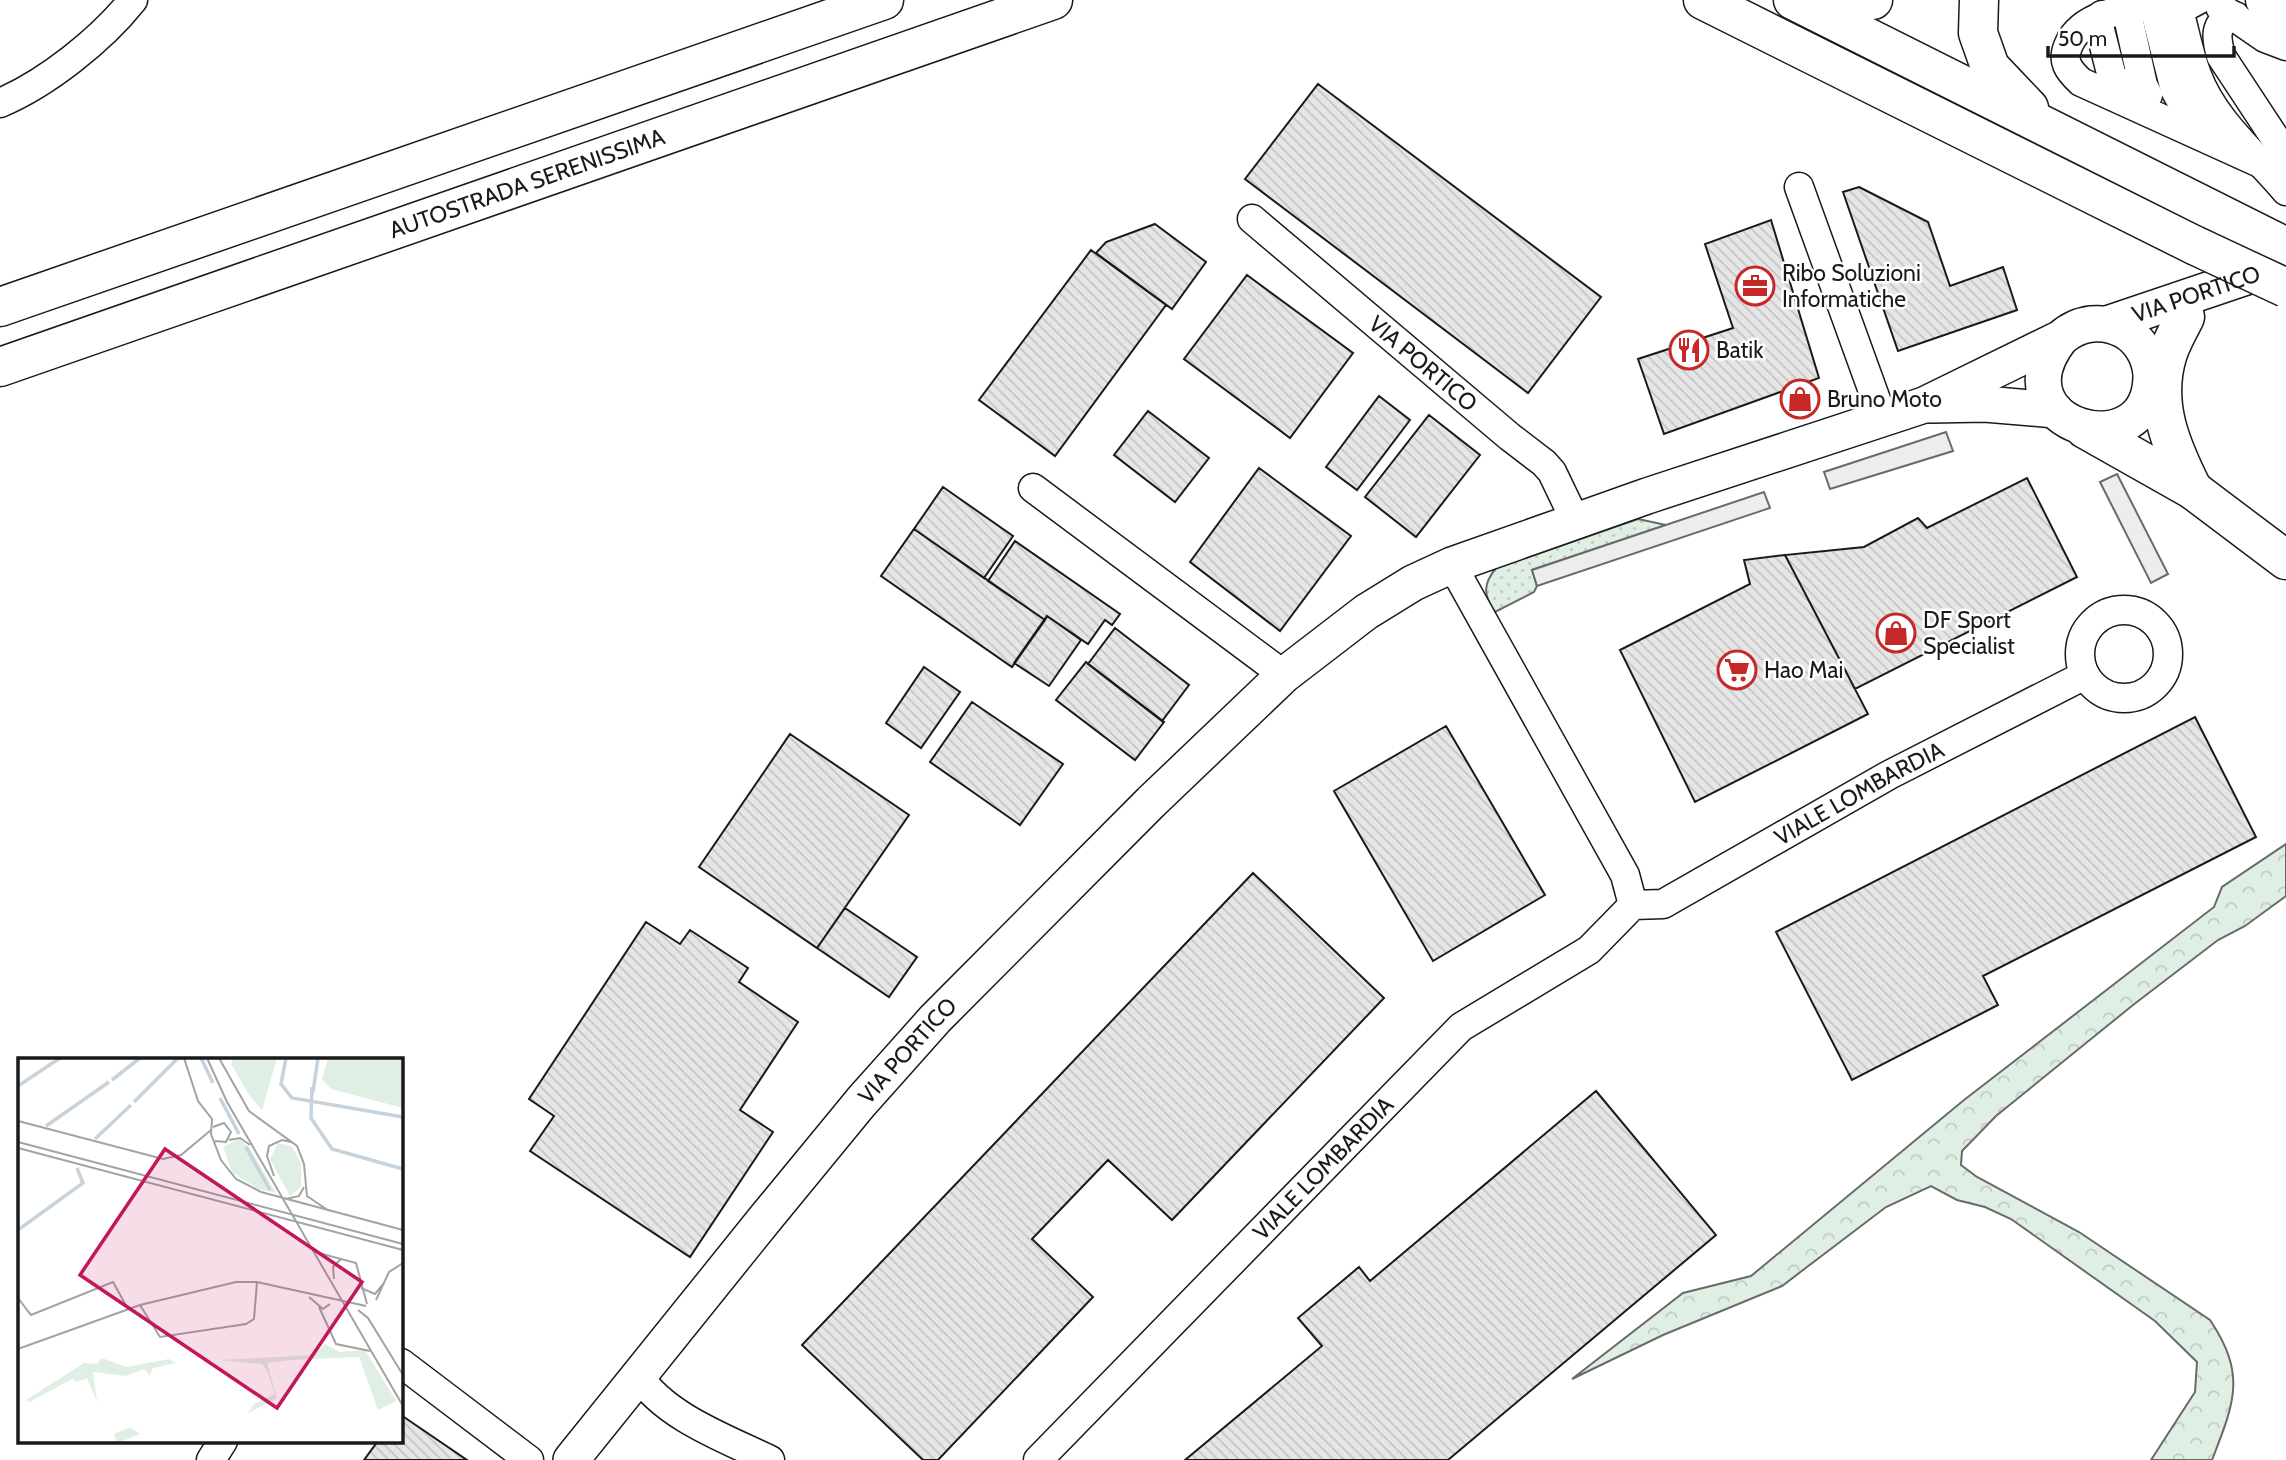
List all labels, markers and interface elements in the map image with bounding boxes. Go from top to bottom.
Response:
scale bar [2048,14,2234,58]
text: 50 m [2058,26,2107,51]
street label: AUTOSTRADA SERENISSIMA [385,122,668,244]
place label: Ribo Soluzioni Informatiche [1782,259,1921,313]
street label: VIA PORTICO [2128,259,2264,329]
office icon: Ribo Soluzioni Informatiche [1734,265,1776,307]
street label: VIA PORTICO [1363,310,1483,417]
restaurant icon: Batik [1668,329,1710,371]
place label: Batik [1716,336,1764,364]
shop icon: Bruno Moto [1779,378,1821,420]
place label: Bruno Moto [1827,385,1942,413]
place label: DF Sport Specialist [1923,606,2015,660]
shop icon: DF Sport Specialist [1875,612,1917,654]
supermarket icon: Hao Mai [1716,649,1758,691]
place label: Hao Mai [1764,656,1843,684]
street label: VIALE LOMBARDIA [1770,735,1949,851]
street label: VIA PORTICO [852,992,962,1109]
inset map [18,1058,402,1442]
street label: VIALE LOMBARDIA [1247,1091,1399,1246]

